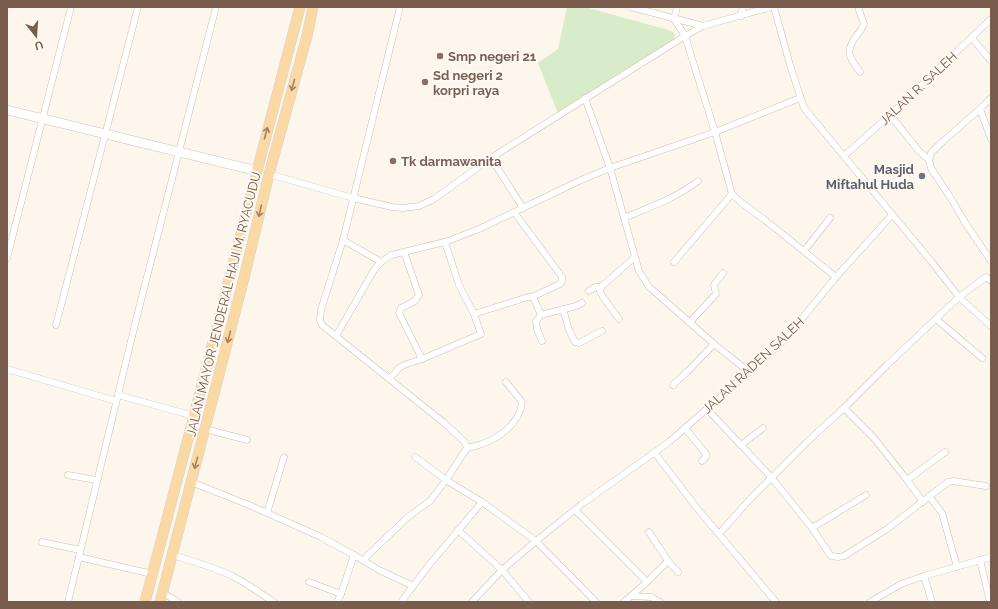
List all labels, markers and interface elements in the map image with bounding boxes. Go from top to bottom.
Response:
north arrow [16,16,56,56]
text: U [33,38,45,53]
place label: Smp negeri 21 [448,49,537,64]
street label: JALAN R. SALEH [877,49,960,128]
marker: Smp negeri 21 [435,51,445,61]
place label: Sd negeri 2 korpri raya [433,68,503,98]
marker: Sd negeri 2 korpri raya [420,77,430,87]
one-way arrow [288,79,296,92]
one-way arrow [263,127,271,140]
place label: Tk darmawanita [401,154,502,169]
marker: Tk darmawanita [388,156,398,166]
place label: Masjid Miftahul Huda [826,162,915,192]
street label: JALAN MAYOR JENDERAL HAJI M. RYACUDU [183,170,264,438]
marker: Masjid Miftahul Huda [917,171,927,181]
one-way arrow [255,204,263,217]
street label: JALAN RADEN SALEH [699,314,807,417]
one-way arrow [225,331,232,344]
one-way arrow [192,456,199,469]

